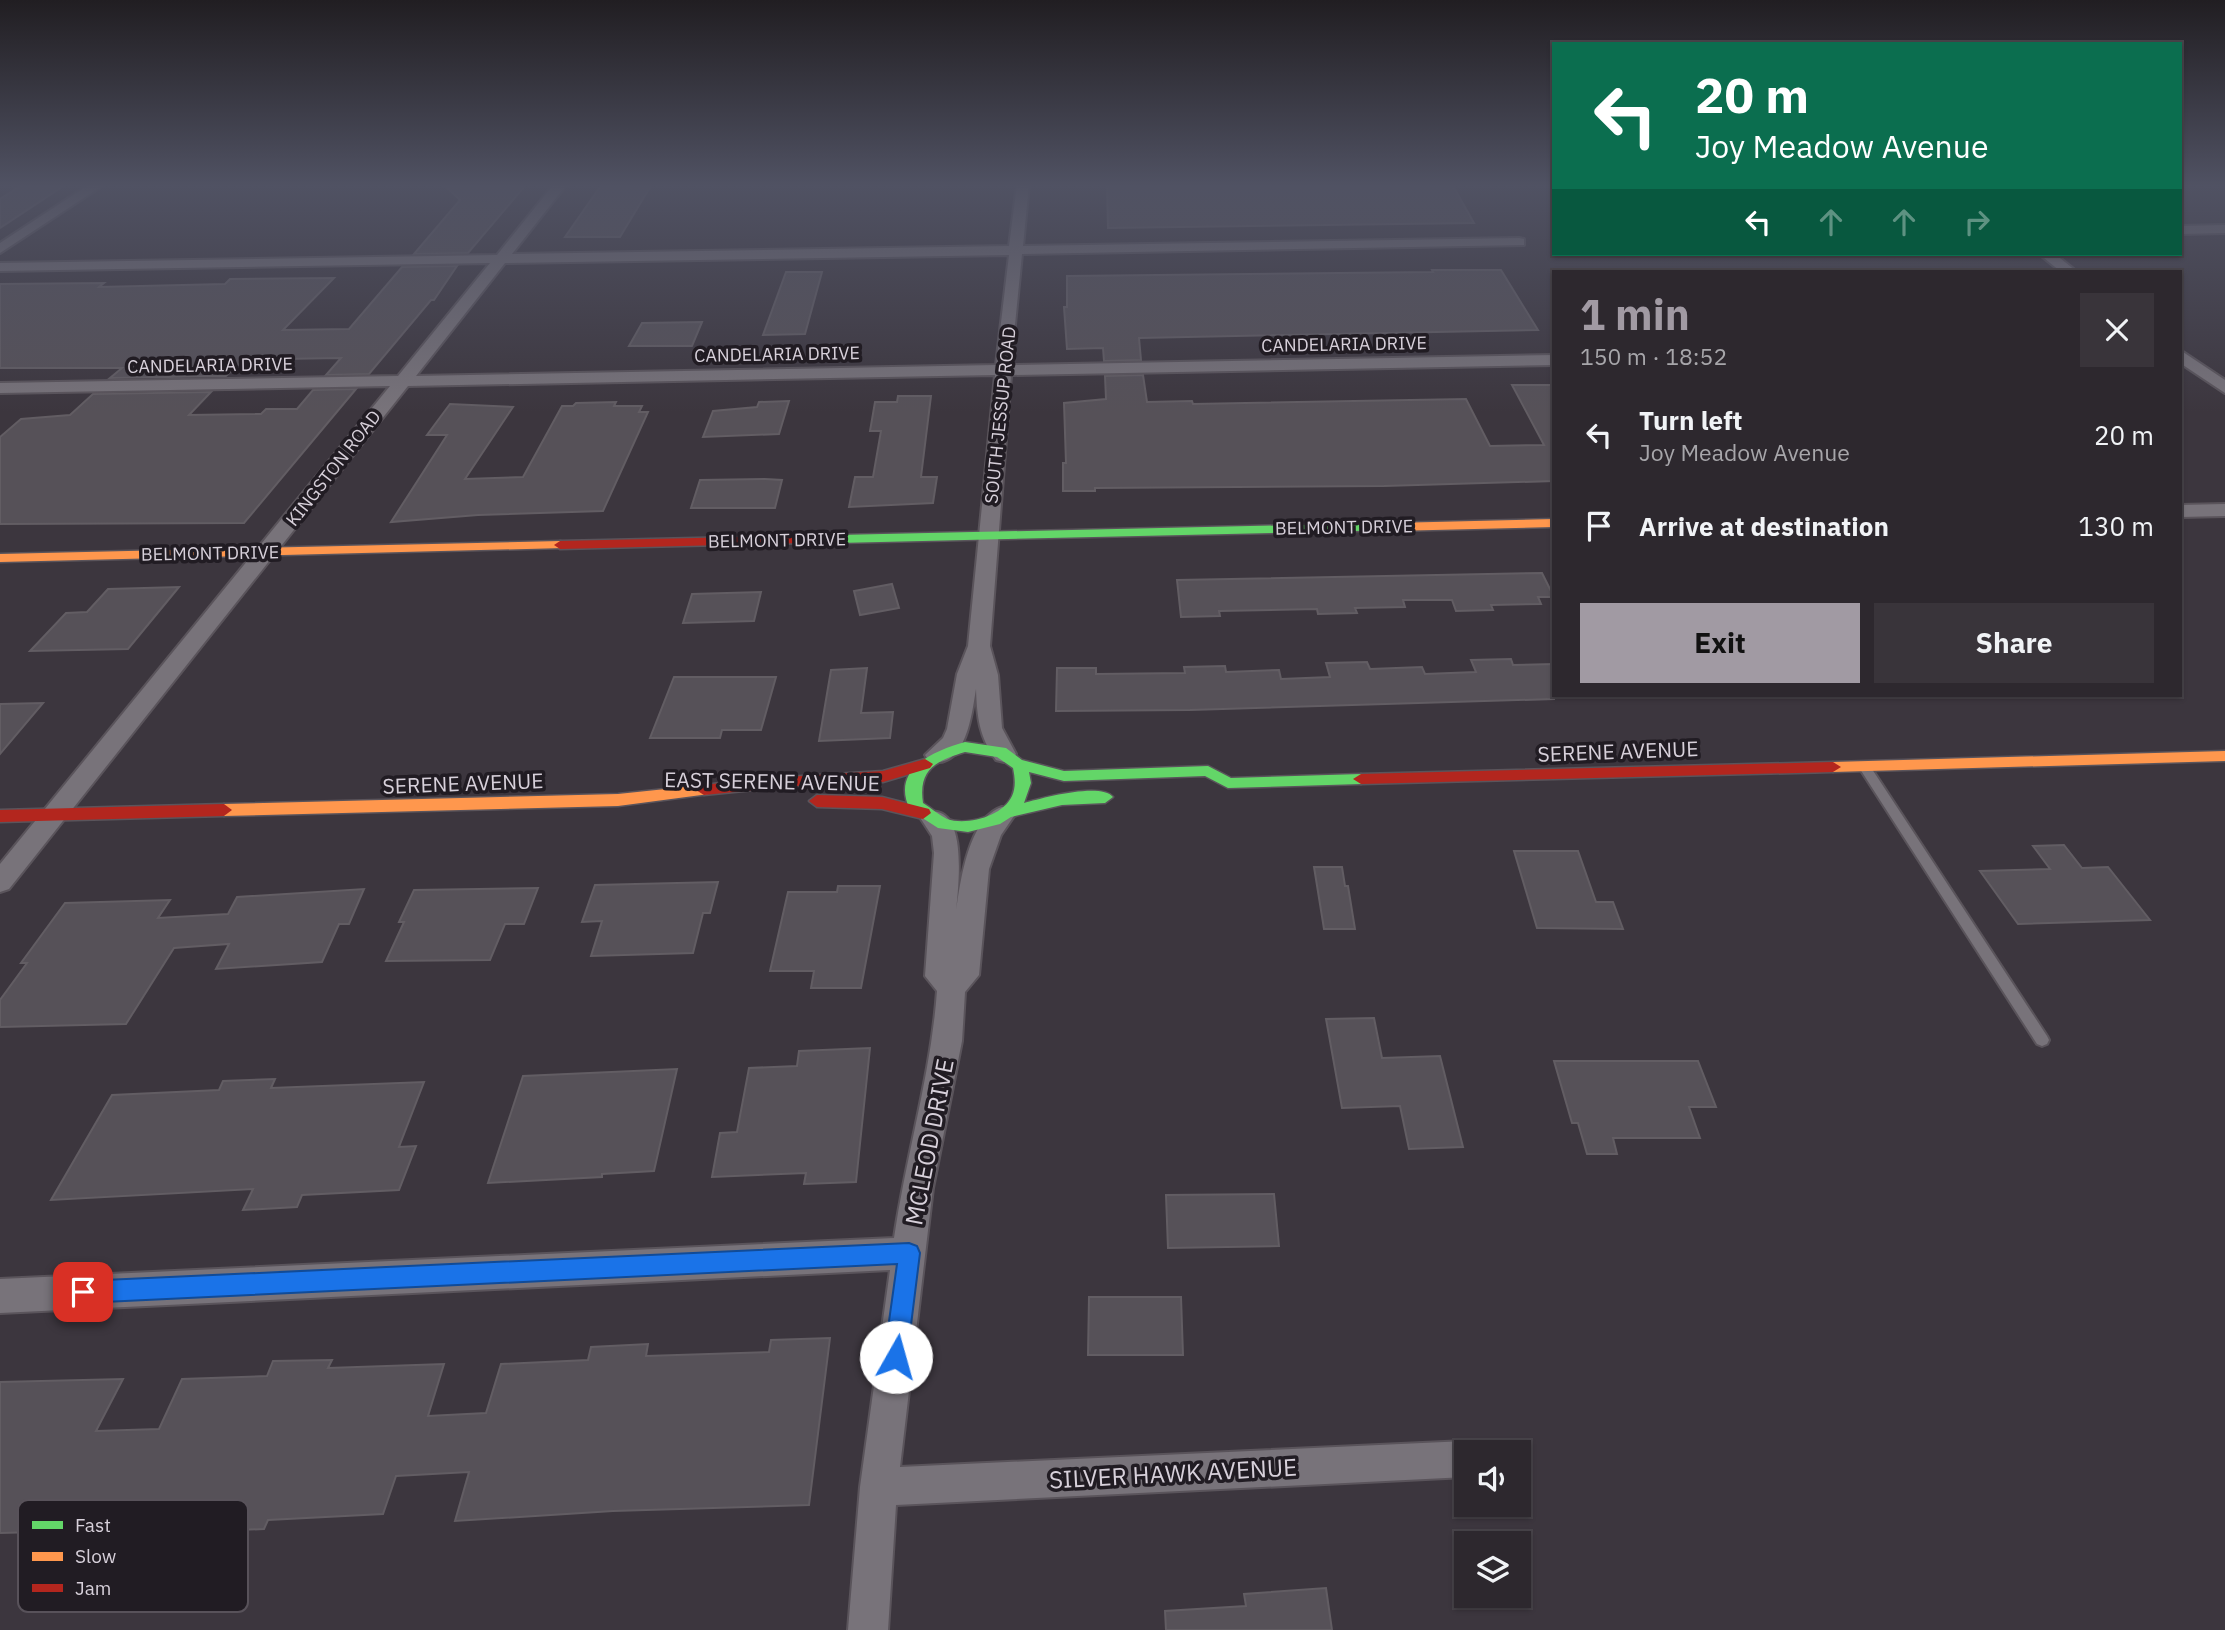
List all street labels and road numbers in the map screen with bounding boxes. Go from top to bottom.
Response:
street label: SOUTH JESSUP ROAD [979,325,1021,505]
street label: CANDELARIA DRIVE [1261,331,1427,357]
street label: CANDELARIA DRIVE [694,341,860,367]
street label: CANDELARIA DRIVE [127,352,293,378]
street label: KINGSTON ROAD [280,405,386,531]
street label: BELMONT DRIVE [1275,514,1413,540]
street label: BELMONT DRIVE [708,527,846,553]
street label: BELMONT DRIVE [141,540,279,566]
street label: SERENE AVENUE [1537,734,1699,768]
street label: EAST SERENE AVENUE [664,765,880,797]
street label: SERENE AVENUE [382,766,544,800]
street label: MCLEOD DRIVE [897,1056,961,1228]
street label: SILVER HAWK AVENUE [1048,1451,1298,1495]

